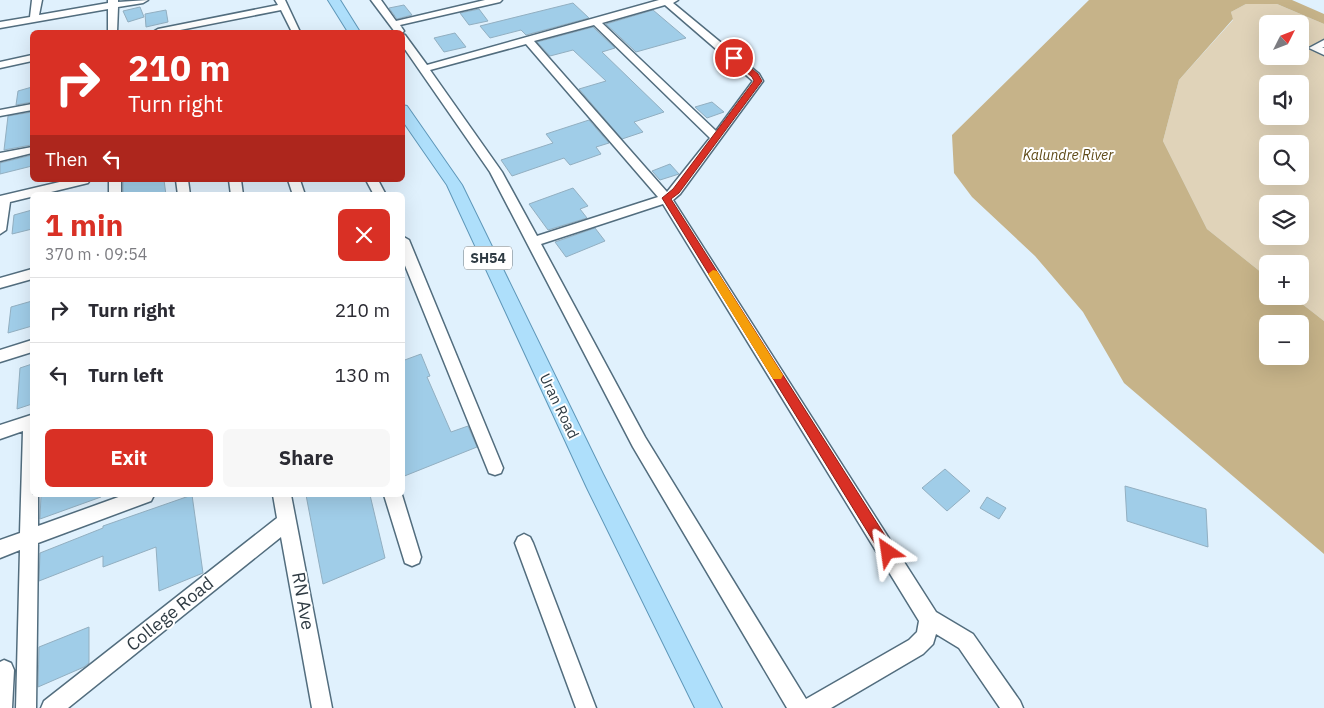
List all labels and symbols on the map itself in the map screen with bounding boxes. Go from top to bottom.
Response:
north arrow [1259,15,1309,65]
pin [713,37,755,79]
water label: Kalundre River [1023,146,1114,164]
road number: SH54 [464,247,512,270]
street label: Uran Road [536,370,583,441]
position arrow [861,525,913,577]
street label: RN Ave [287,570,320,632]
street label: College Road [121,571,218,656]

